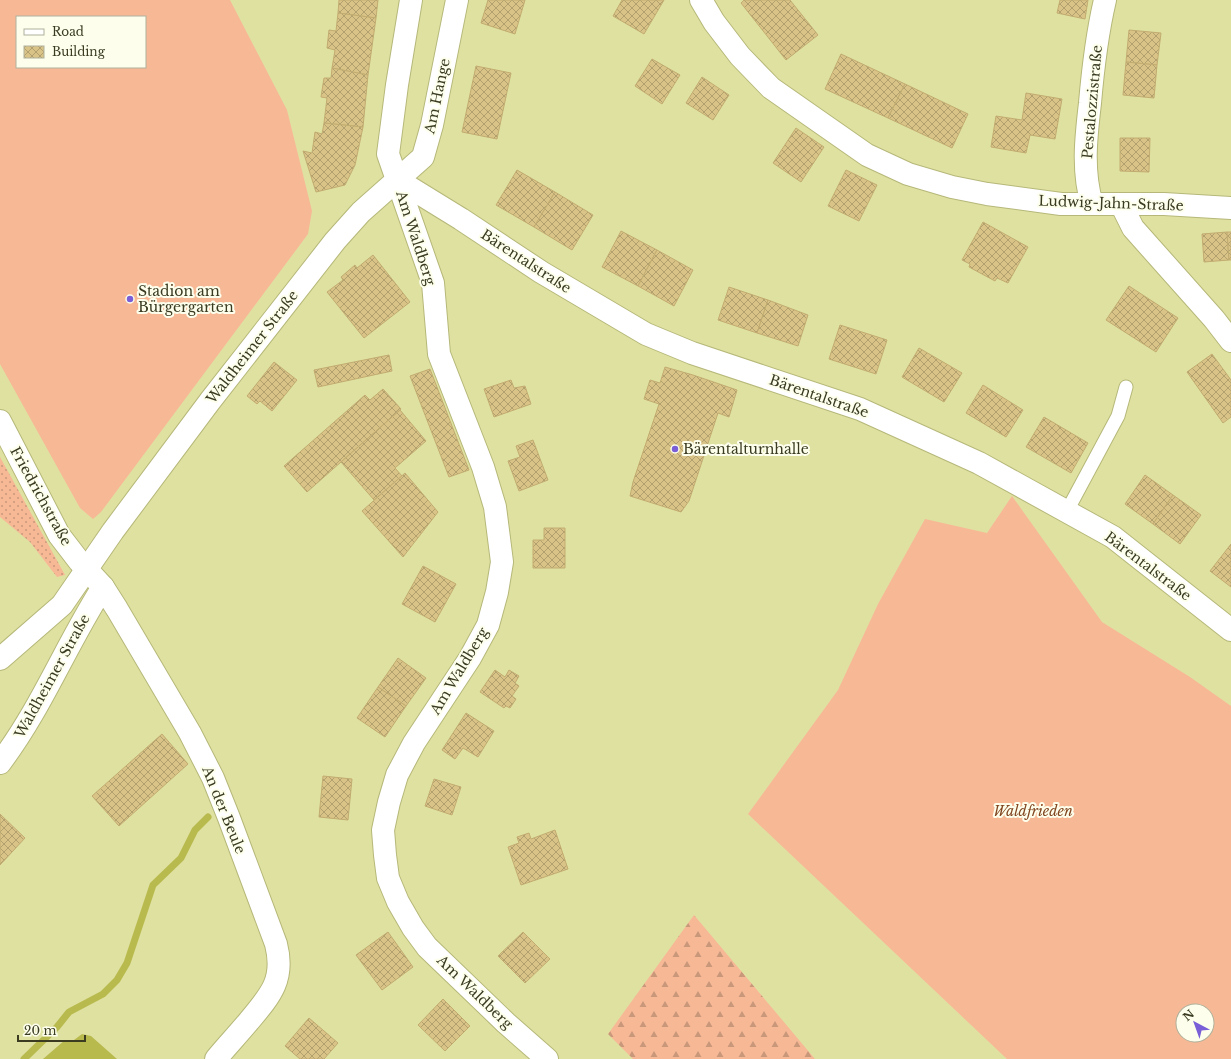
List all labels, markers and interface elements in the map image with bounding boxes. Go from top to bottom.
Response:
legend [16,16,146,68]
text: Road [52,24,84,39]
text: Building [52,44,106,59]
street label: Pestalozzistraße [1078,44,1106,160]
street label: Am Hange [420,57,454,136]
street label: Am Waldberg [392,187,440,288]
street label: Ludwig-Jahn-Straße [1038,191,1184,215]
street label: Bärentalstraße [478,225,574,297]
place label: Stadion am Bürgergarten [138,282,234,316]
street label: Waldheimer Straße [201,287,302,408]
marker: Stadion am Bürgergarten [125,294,135,304]
street label: Bärentalstraße [767,371,871,421]
place label: Bärentalturnhalle [683,440,809,458]
street label: Friedrichstraße [6,443,76,549]
marker: Bärentalturnhalle [670,444,680,454]
street label: Bärentalstraße [1101,528,1195,604]
street label: Waldheimer Straße [10,611,94,742]
street label: Am Waldberg [425,624,492,719]
street label: An der Beule [198,763,250,856]
park label: Waldfrieden [993,802,1073,820]
street label: Am Waldberg [433,951,517,1033]
north arrow [1175,1003,1215,1043]
text: N [1180,1006,1197,1024]
scale bar [18,1017,85,1043]
text: 20 m [24,1023,56,1038]

